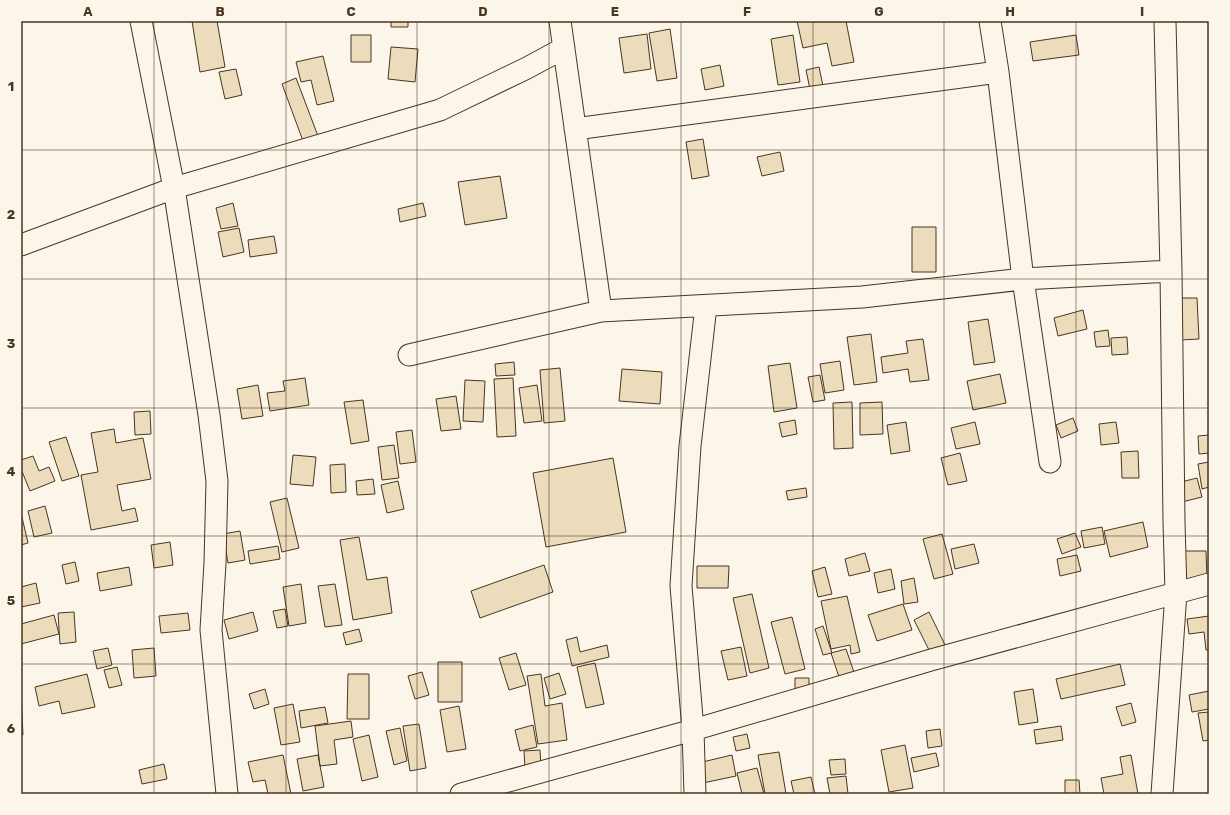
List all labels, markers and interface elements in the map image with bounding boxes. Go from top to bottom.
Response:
text: A [83,4,93,19]
text: B [215,4,225,19]
text: C [346,4,356,19]
text: D [478,4,488,19]
text: E [611,4,619,19]
text: F [743,4,751,19]
text: G [874,4,884,19]
text: H [1005,4,1015,19]
text: I [1140,4,1144,19]
text: 1 [8,79,14,94]
text: 2 [7,207,15,222]
text: 3 [7,336,16,351]
text: 4 [7,464,16,479]
text: 5 [7,593,15,608]
text: 6 [7,721,16,736]

